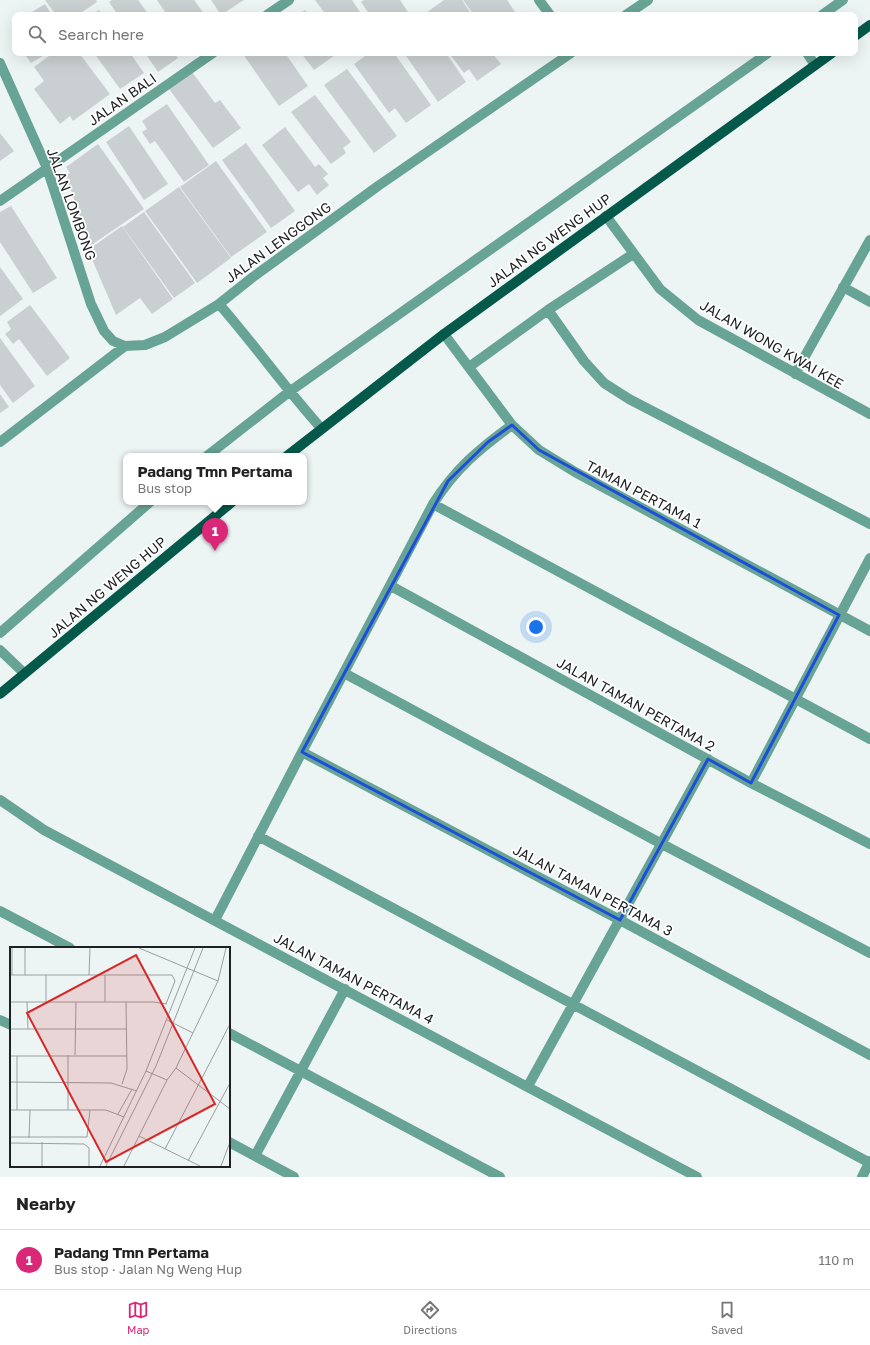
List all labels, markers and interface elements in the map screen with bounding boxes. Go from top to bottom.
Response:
search box [12,12,858,56]
icon: search [26,23,48,45]
text: Search here [58,25,144,43]
street label: JALAN BALI [85,69,159,129]
street label: JALAN LOMBONG [44,145,100,263]
street label: JALAN NG WENG HUP [484,189,614,291]
street label: JALAN LENGGONG [222,198,334,286]
street label: JALAN WONG KWAI KEE [697,296,847,392]
popup [123,453,307,505]
street label: TAMAN PERTAMA 1 [583,456,705,532]
text: Padang Tmn Pertama [137,462,293,480]
text: Bus stop [137,480,192,496]
pin: 1 [202,518,228,551]
street label: JALAN NG WENG HUP [45,533,169,641]
your location [526,617,546,637]
street label: JALAN TAMAN PERTAMA 2 [554,653,718,755]
street label: JALAN TAMAN PERTAMA 3 [510,841,676,939]
street label: JALAN TAMAN PERTAMA 4 [271,929,437,1027]
inset map [10,947,230,1167]
text: Nearby [16,1193,76,1214]
text: Padang Tmn Pertama [54,1243,209,1261]
text: 1 [26,1252,32,1268]
text: 110 m [819,1252,854,1268]
text: Bus stop · Jalan Ng Weng Hup [54,1261,242,1277]
tab: Map [127,1299,149,1336]
tab: Directions [403,1299,457,1336]
tab: Saved [711,1299,743,1336]

